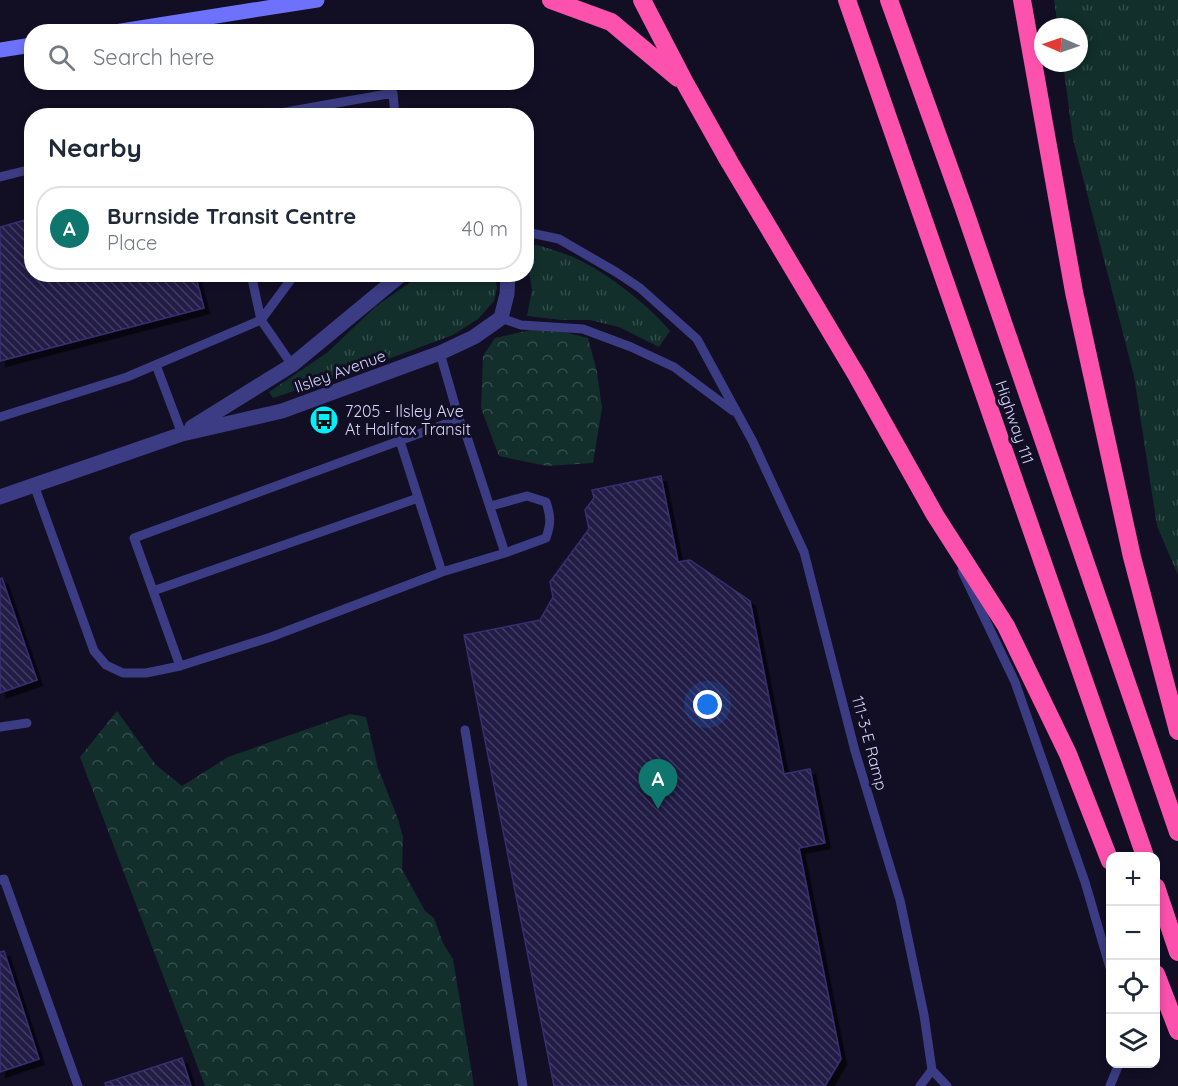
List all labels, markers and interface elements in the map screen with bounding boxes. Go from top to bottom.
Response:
north arrow [1034,18,1088,72]
search box [24,24,534,90]
icon: search [45,41,78,74]
text: Search here [93,43,214,71]
text: Nearby [48,131,142,164]
text: Burnside Transit Centre [107,202,356,230]
text: A [63,216,76,241]
text: 40 m [462,216,508,241]
text: Place [107,230,157,255]
street label: Ilsley Avenue [292,345,388,397]
street label: Highway 111 [991,378,1039,466]
place label: 7205 - Ilsley Ave At Halifax Transit [345,401,471,439]
bus stop icon: 7205 - Ilsley Ave At Halifax Transit [308,404,340,436]
your location [693,690,722,719]
street label: 111-3-E Ramp [848,694,892,792]
pin: A [638,760,678,809]
map controls [1106,852,1160,1068]
button: + [1106,852,1160,906]
button: − [1106,906,1160,960]
button: locate [1106,960,1160,1014]
button: layers [1106,1014,1160,1068]

